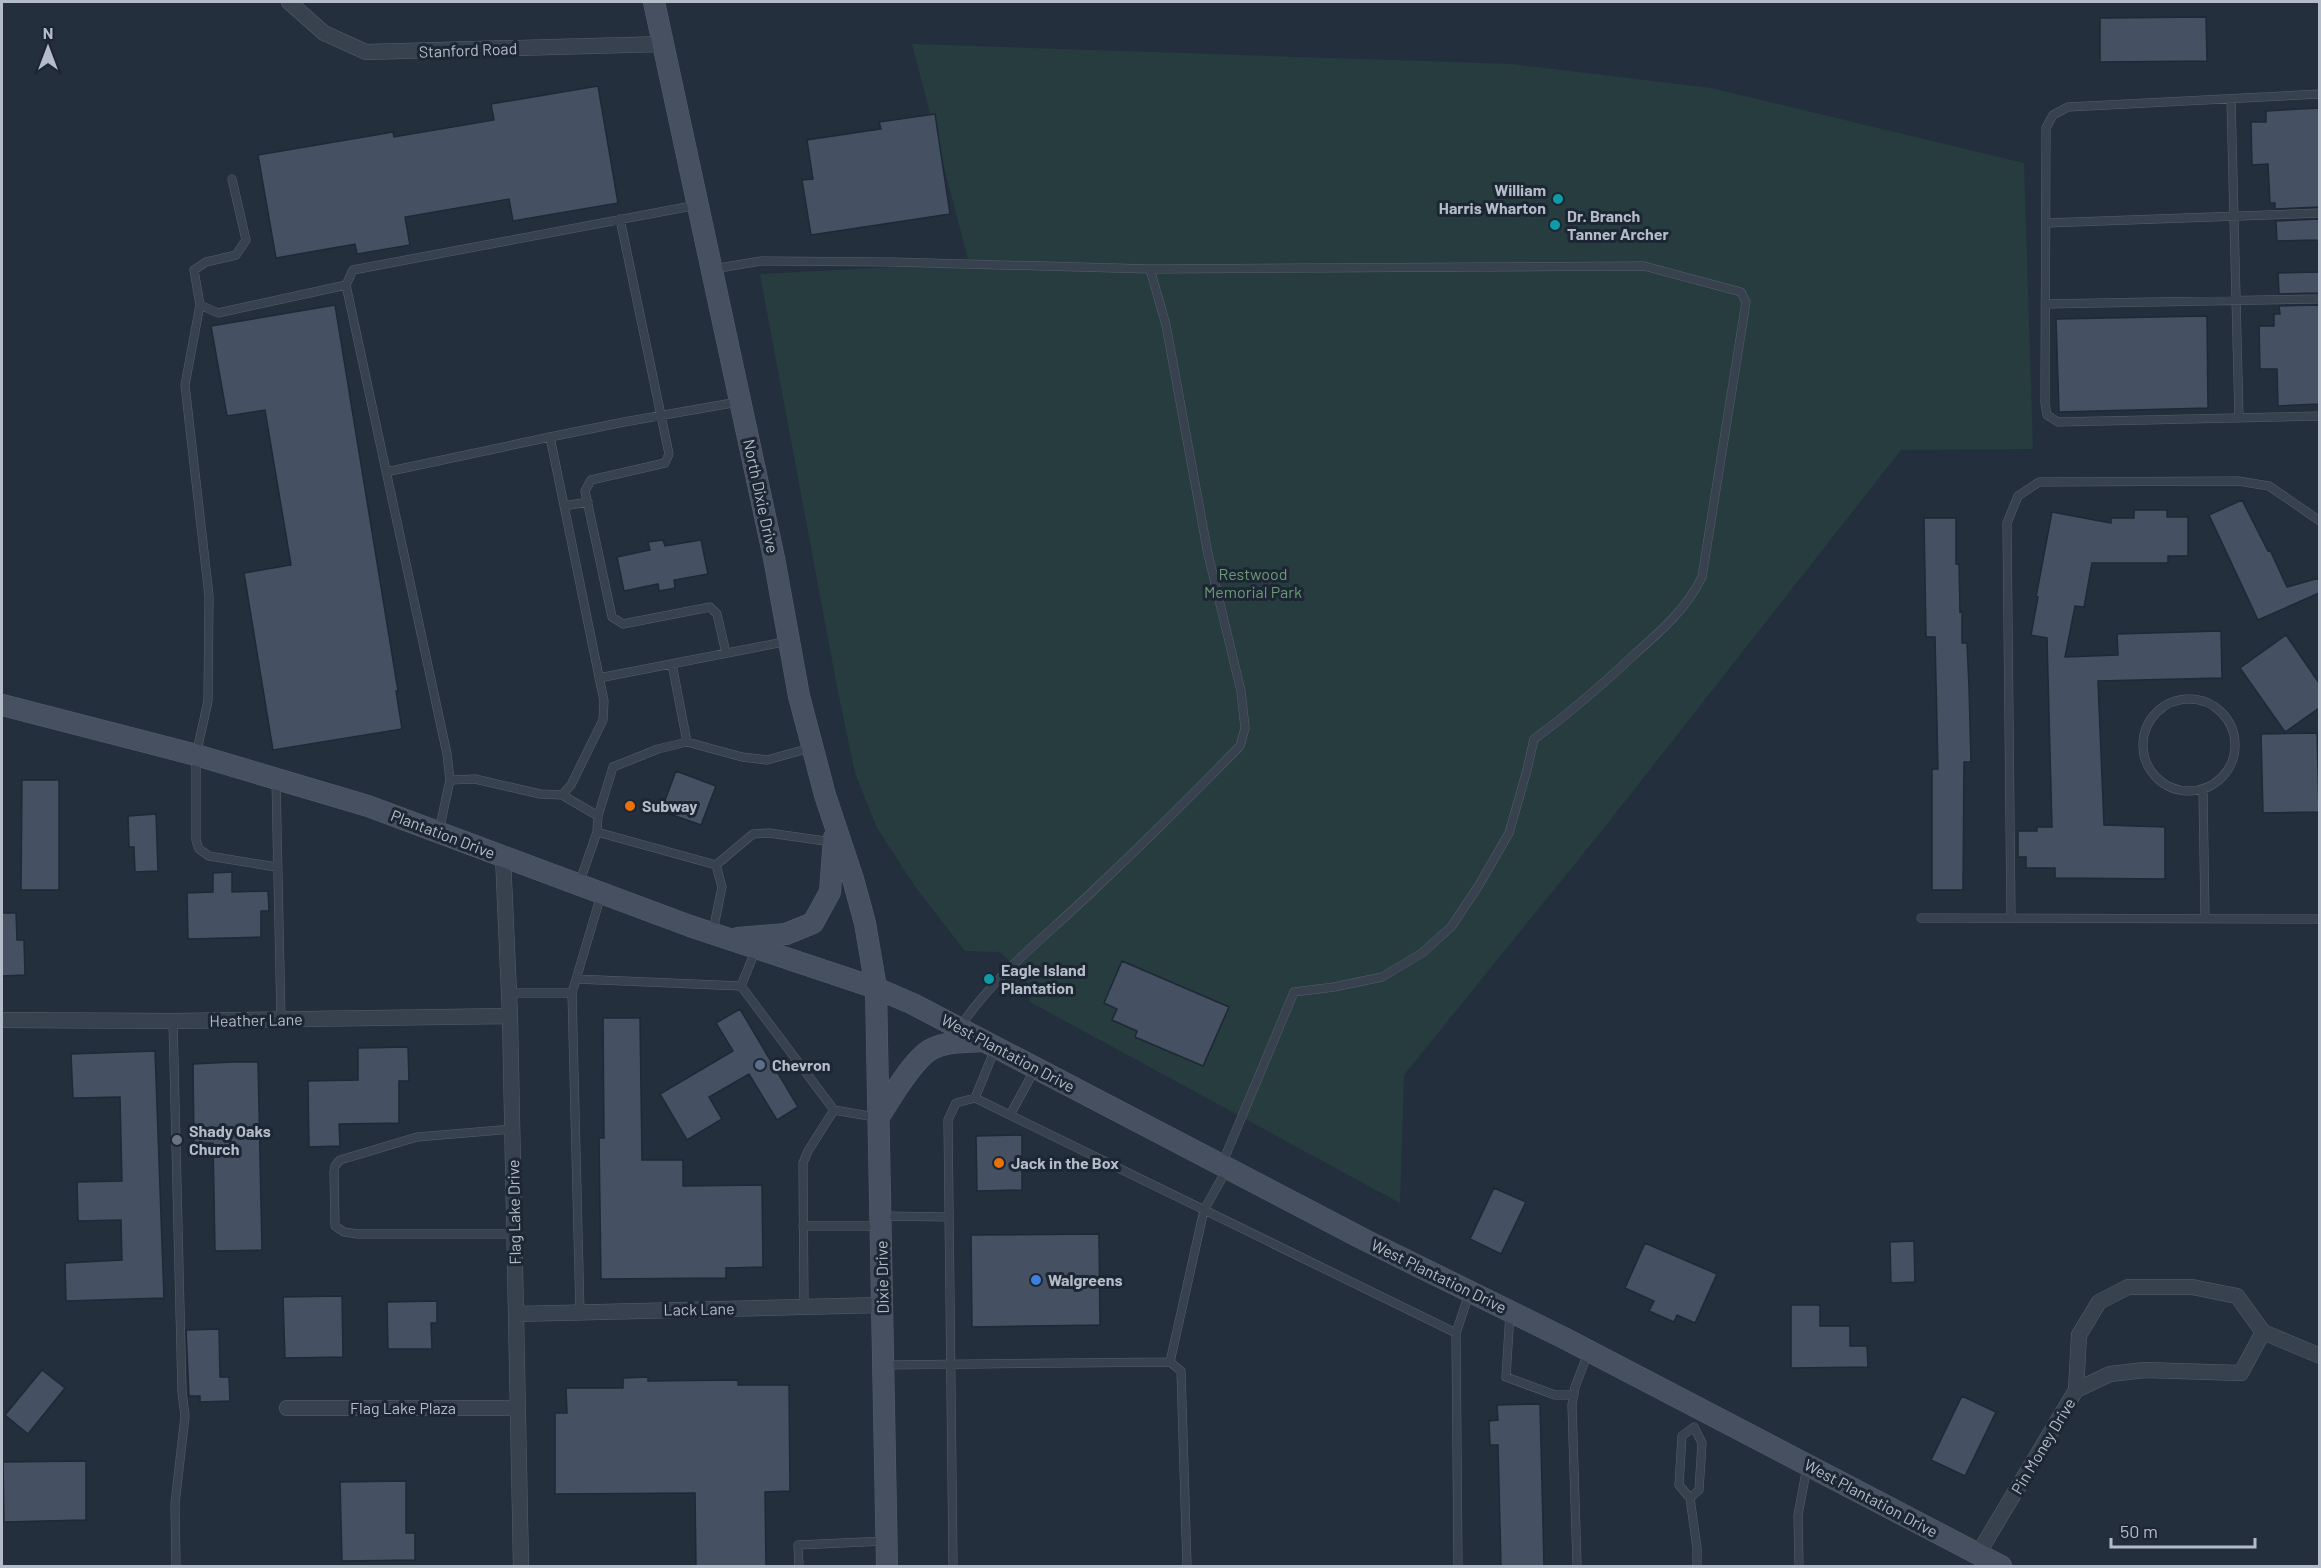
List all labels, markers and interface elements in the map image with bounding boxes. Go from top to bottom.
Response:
north arrow [18,18,78,78]
text: N [43,23,53,42]
street label: Stanford Road [418,38,518,61]
place label: William Harris Wharton [1439,180,1546,217]
marker: William Harris Wharton [1551,192,1565,206]
place label: Dr. Branch Tanner Archer [1567,206,1669,243]
marker: Dr. Branch Tanner Archer [1548,218,1562,232]
street label: North Dixie Drive [740,437,783,555]
park label: Restwood Memorial Park [1204,564,1302,601]
place label: Subway [642,796,697,815]
marker: Subway [623,799,637,813]
street label: Plantation Drive [388,805,498,862]
place label: Eagle Island Plantation [1001,960,1086,997]
marker: Eagle Island Plantation [982,972,996,986]
street label: Heather Lane [209,1009,303,1030]
street label: West Plantation Drive [938,1009,1078,1096]
place label: Chevron [772,1055,831,1074]
marker: Chevron [753,1058,767,1072]
place label: Shady Oaks Church [189,1121,271,1158]
marker: Shady Oaks Church [170,1133,184,1147]
place label: Jack in the Box [1011,1153,1119,1172]
marker: Jack in the Box [992,1156,1006,1170]
street label: Flag Lake Drive [503,1159,524,1265]
street label: West Plantation Drive [1368,1234,1510,1317]
street label: Dixie Drive [871,1240,892,1314]
place label: Walgreens [1048,1270,1123,1289]
marker: Walgreens [1029,1273,1043,1287]
street label: Lack Lane [663,1298,735,1319]
street label: Pin Money Drive [2006,1394,2079,1497]
street label: Flag Lake Plaza [350,1398,456,1417]
street label: West Plantation Drive [1801,1454,1941,1541]
scale bar [2111,1511,2255,1549]
text: 50 m [2120,1520,2158,1542]

